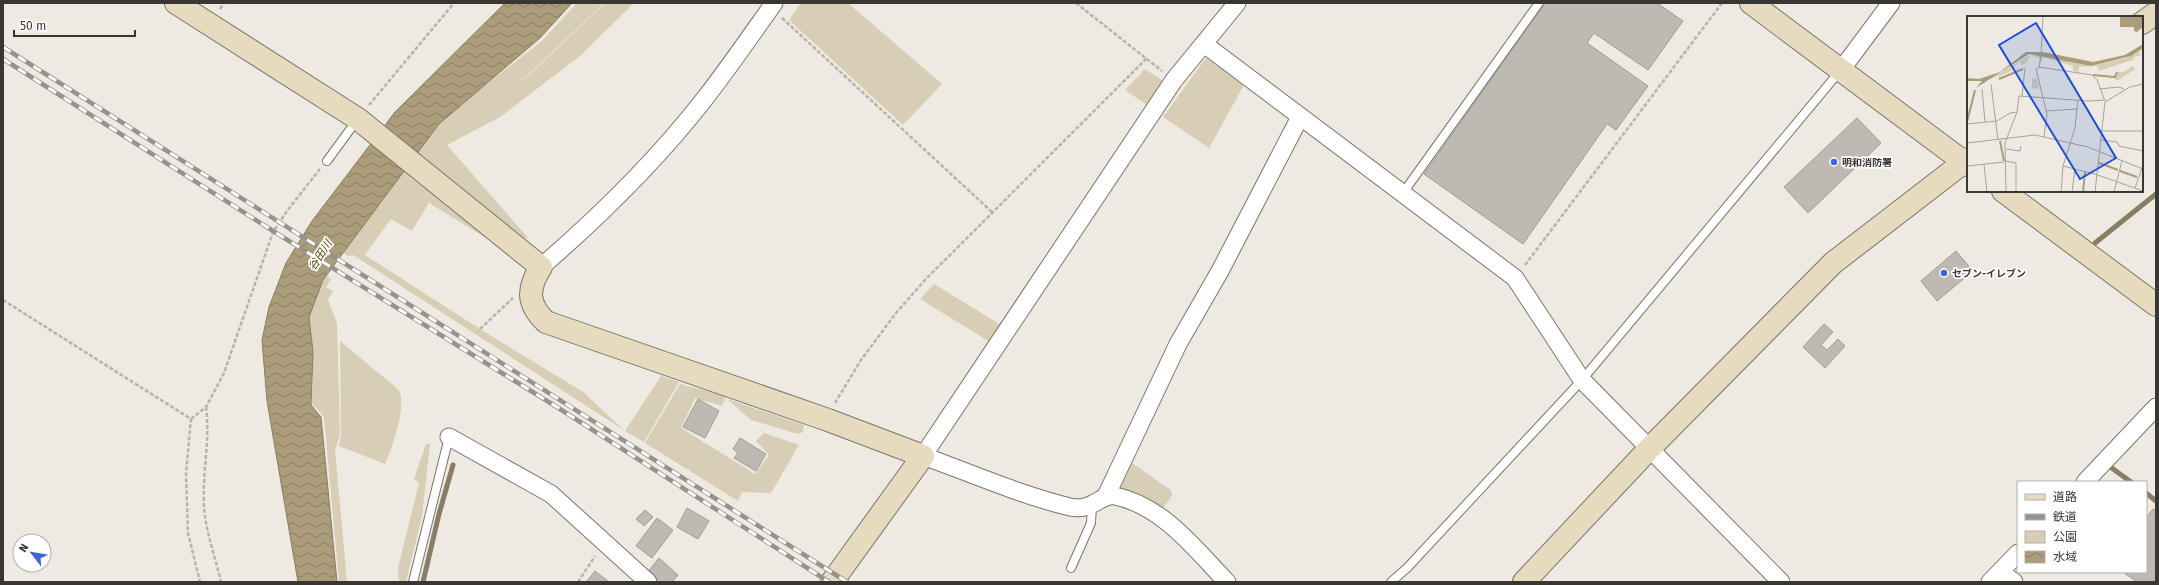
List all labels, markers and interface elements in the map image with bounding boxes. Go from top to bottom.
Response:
scale bar [14,12,135,38]
inset map [1967,16,2143,192]
text: 50 m [20,19,46,33]
marker: 明和消防署 [1829,157,1839,167]
place label: 明和消防署 [1842,157,1892,169]
water label: 谷田川 [306,237,335,273]
marker: セブン-イレブン [1939,268,1949,278]
place label: セブン-イレブン [1952,268,2026,280]
legend [2017,481,2147,573]
text: 道路 [2053,490,2077,504]
text: 鉄道 [2053,510,2077,524]
text: 公園 [2053,530,2077,544]
north arrow [12,533,52,573]
text: N [16,542,31,555]
text: 水域 [2053,550,2077,564]

